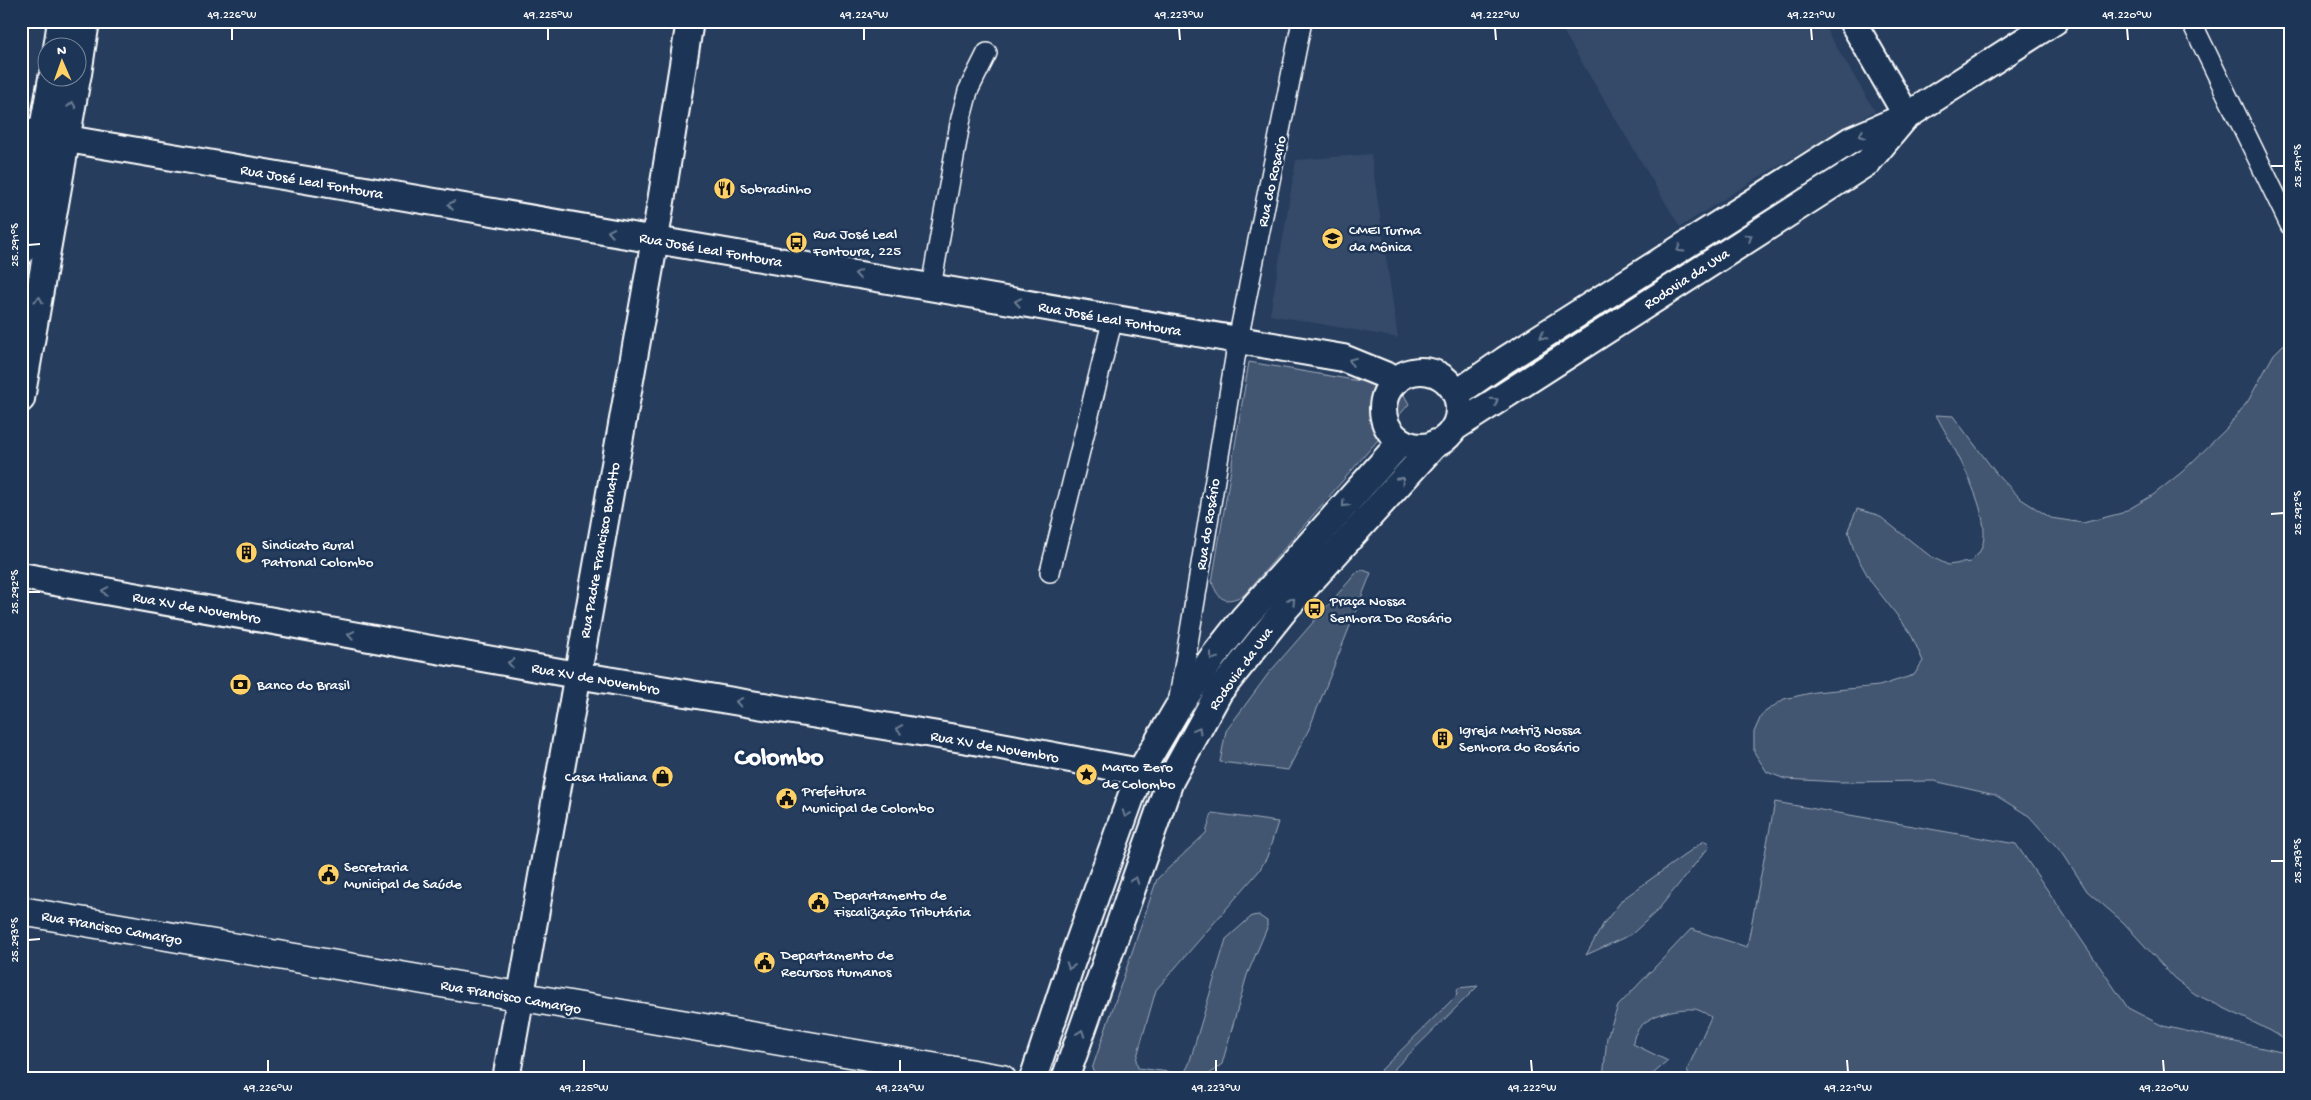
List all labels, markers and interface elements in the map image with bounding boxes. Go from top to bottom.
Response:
text: 49.226°W [208,9,256,23]
text: 49.225°W [523,9,573,23]
text: 49.224°W [840,9,888,23]
text: 49.223°W [1154,9,1204,23]
text: 49.222°W [1471,9,1519,23]
text: 49.221°W [1787,9,1835,23]
text: 49.220°W [2102,9,2152,23]
north arrow [38,38,88,88]
text: N [57,43,66,60]
one-way arrow [67,101,77,109]
one-way arrow [1858,128,1867,139]
street label: Rua do Rosario [1255,134,1291,229]
text: 25.291°S [2292,144,2306,188]
street label: Rua José Leal Fontoura [239,162,385,205]
restaurant icon: Sobradinho [712,176,736,200]
place label: Sobradinho [740,181,812,199]
one-way arrow [447,200,456,210]
place label: CMEI Turma da Mônica [1349,222,1422,257]
text: 25.291°S [9,223,23,267]
place label: Rua José Leal Fontoura, 225 [812,226,901,261]
school or university icon: CMEI Turma da Mônica [1321,226,1345,250]
one-way arrow [607,227,616,237]
street label: Rua José Leal Fontoura [638,230,784,273]
bus stop icon: Rua José Leal Fontoura, 225 [785,230,809,254]
one-way arrow [1744,234,1753,244]
one-way arrow [1676,242,1685,252]
street label: Rodovia da Uva [1641,245,1734,314]
one-way arrow [853,270,862,280]
one-way arrow [33,295,43,304]
one-way arrow [1014,297,1022,307]
street label: Rua José Leal Fontoura [1037,299,1183,342]
one-way arrow [1539,330,1548,339]
one-way arrow [1348,357,1356,367]
one-way arrow [1489,398,1499,407]
street label: Rua Padre Francisco Bonatto [577,461,625,640]
street label: Rua do Rosário [1193,477,1225,572]
one-way arrow [1395,477,1404,486]
text: 25.292°S [2292,490,2306,535]
one-way arrow [1342,498,1351,507]
place label: Sindicato Rural Patronal Colombo [261,537,374,572]
building icon: Sindicato Rural Patronal Colombo [234,541,258,565]
text: 25.292°S [9,569,23,614]
one-way arrow [101,587,110,597]
street label: Rua XV de Novembro [131,589,263,629]
place label: Praça Nossa Senhora Do Rosário [1329,593,1452,628]
one-way arrow [1286,597,1295,606]
bus stop icon: Praça Nossa Senhora Do Rosário [1302,597,1326,621]
street label: Rodovia da Uva [1205,624,1278,714]
one-way arrow [347,630,356,640]
one-way arrow [1210,651,1219,661]
one-way arrow [507,659,516,669]
street label: Rua XV de Novembro [530,660,662,700]
bank icon: Banco do Brasil [229,672,253,696]
place label: Banco do Brasil [256,677,350,695]
one-way arrow [735,697,743,707]
place label: Igreja Matriz Nossa Senhora do Rosário [1459,722,1582,757]
one-way arrow [895,724,904,734]
one-way arrow [1191,726,1201,735]
building icon: Igreja Matriz Nossa Senhora do Rosário [1431,726,1455,750]
street label: Rua XV de Novembro [929,728,1061,768]
district label: Colombo [735,745,823,774]
place label: Marco Zero de Colombo [1102,759,1176,794]
place icon: Marco Zero de Colombo [1074,763,1098,787]
shop icon: Casa Italiana [651,764,675,788]
place label: Casa Italiana [565,769,648,787]
place label: Prefeitura Municipal de Colombo [801,783,934,818]
public building icon: Prefeitura Municipal de Colombo [774,787,798,811]
one-way arrow [1122,809,1132,817]
text: 25.293°S [2292,838,2306,884]
place label: Secretaria Municipal de Saúde [344,859,462,894]
public building icon: Secretaria Municipal de Saúde [316,863,340,887]
one-way arrow [1129,876,1139,884]
place label: Departamento de Fiscalização Tributária [833,887,971,922]
public building icon: Departamento de Fiscalização Tributária [806,891,830,915]
street label: Rua Francisco Camargo [40,908,184,950]
text: 25.293°S [9,917,23,963]
place label: Departamento de Recursos Humanos [780,947,894,982]
public building icon: Departamento de Recursos Humanos [753,951,777,975]
one-way arrow [1066,961,1076,970]
street label: Rua Francisco Camargo [439,977,583,1019]
one-way arrow [1075,1029,1085,1038]
text: 49.226°W [244,1082,292,1096]
text: 49.225°W [559,1082,609,1096]
text: 49.224°W [876,1082,924,1096]
text: 49.223°W [1191,1082,1241,1096]
text: 49.222°W [1508,1082,1556,1096]
text: 49.221°W [1824,1082,1872,1096]
text: 49.220°W [2139,1082,2189,1096]

